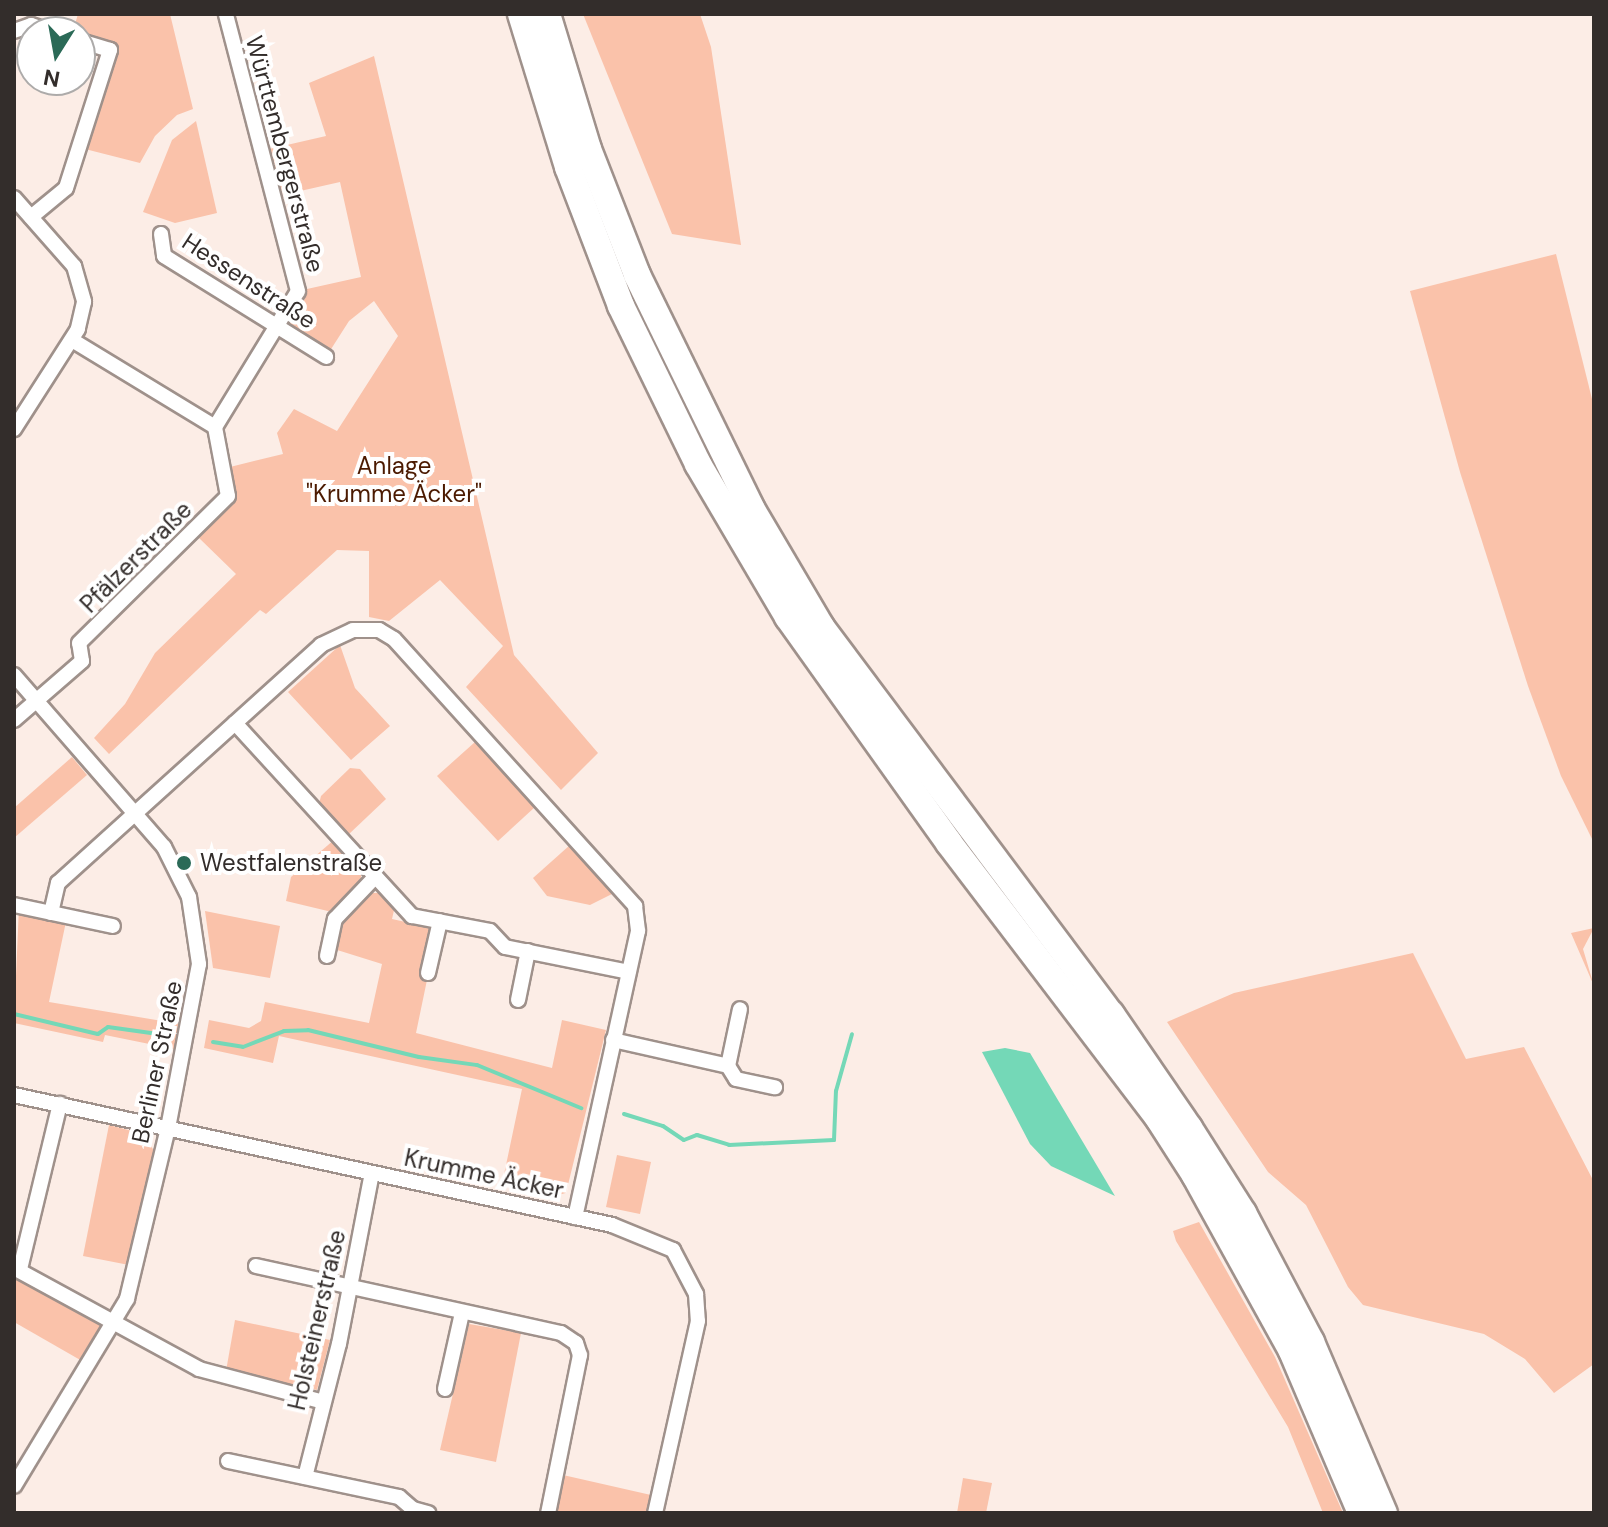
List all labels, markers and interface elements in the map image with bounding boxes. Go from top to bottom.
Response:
north arrow [16,16,96,96]
street label: Württembergerstraße [240,33,330,275]
text: N [41,62,62,94]
street label: Hessenstraße [177,227,321,335]
park label: Anlage "Krumme Äcker" [306,452,482,508]
street label: Pfälzerstraße [74,495,198,619]
place label: Westfalenstraße [200,849,382,877]
marker: Westfalenstraße [175,854,193,872]
street label: Berliner Straße [126,978,188,1146]
street label: Krumme Äcker [402,1143,566,1205]
street label: Holsteinerstraße [282,1227,352,1413]

